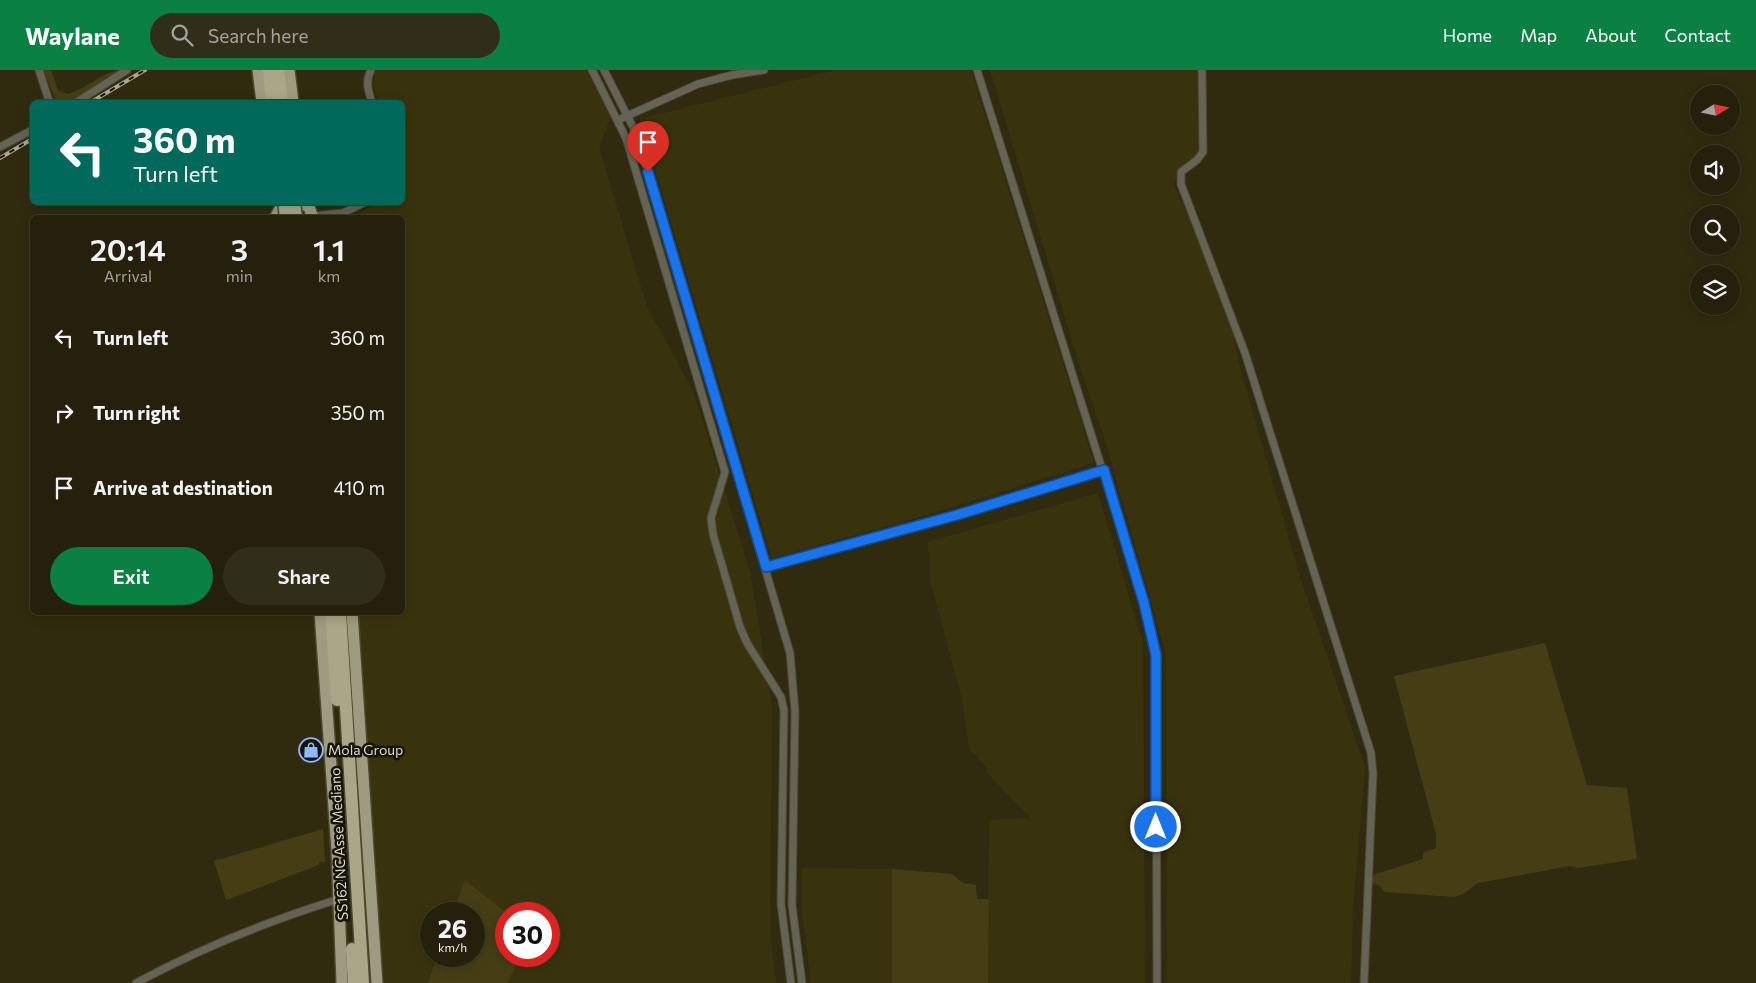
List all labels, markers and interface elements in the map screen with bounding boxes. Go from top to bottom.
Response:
search box [150,13,500,58]
text: Waylane [25,21,120,50]
icon: search [168,21,196,49]
text: Search here [208,24,308,47]
text: Home [1443,24,1492,46]
text: Map [1520,24,1557,46]
text: About [1585,24,1637,46]
text: Contact [1665,24,1731,46]
north arrow [1690,85,1740,135]
map controls [1690,85,1740,315]
text: 360 m [133,117,235,160]
icon: left [50,120,115,185]
pin [627,121,669,172]
icon: arrive [634,128,662,156]
button: sound [1690,145,1740,195]
text: Turn left [133,160,218,187]
button: search [1690,205,1740,255]
text: 20:14 [90,230,166,267]
text: 3 [231,230,248,267]
text: 1.1 [313,230,345,267]
button: layers [1690,265,1740,315]
text: Arrival [104,266,152,285]
text: min [226,266,253,285]
text: km [318,266,340,285]
icon: left [50,324,78,352]
text: Turn left [93,326,168,349]
text: 360 m [330,326,385,349]
icon: right [50,399,78,427]
text: Turn right [93,401,180,424]
text: 350 m [331,401,385,424]
icon: arrive [50,474,78,502]
text: Arrive at destination [93,476,273,499]
text: 410 m [333,476,385,499]
button: Exit [50,547,213,605]
button: Share [223,547,385,605]
shop icon: Mola Group [298,737,324,763]
place label: Mola Group [328,741,403,758]
street label: SS162 NC Asse Mediano [326,767,351,921]
position arrow [1129,800,1181,852]
speed limit sign: 30 [495,902,560,967]
text: 26 [438,913,467,943]
text: km/h [438,940,467,954]

